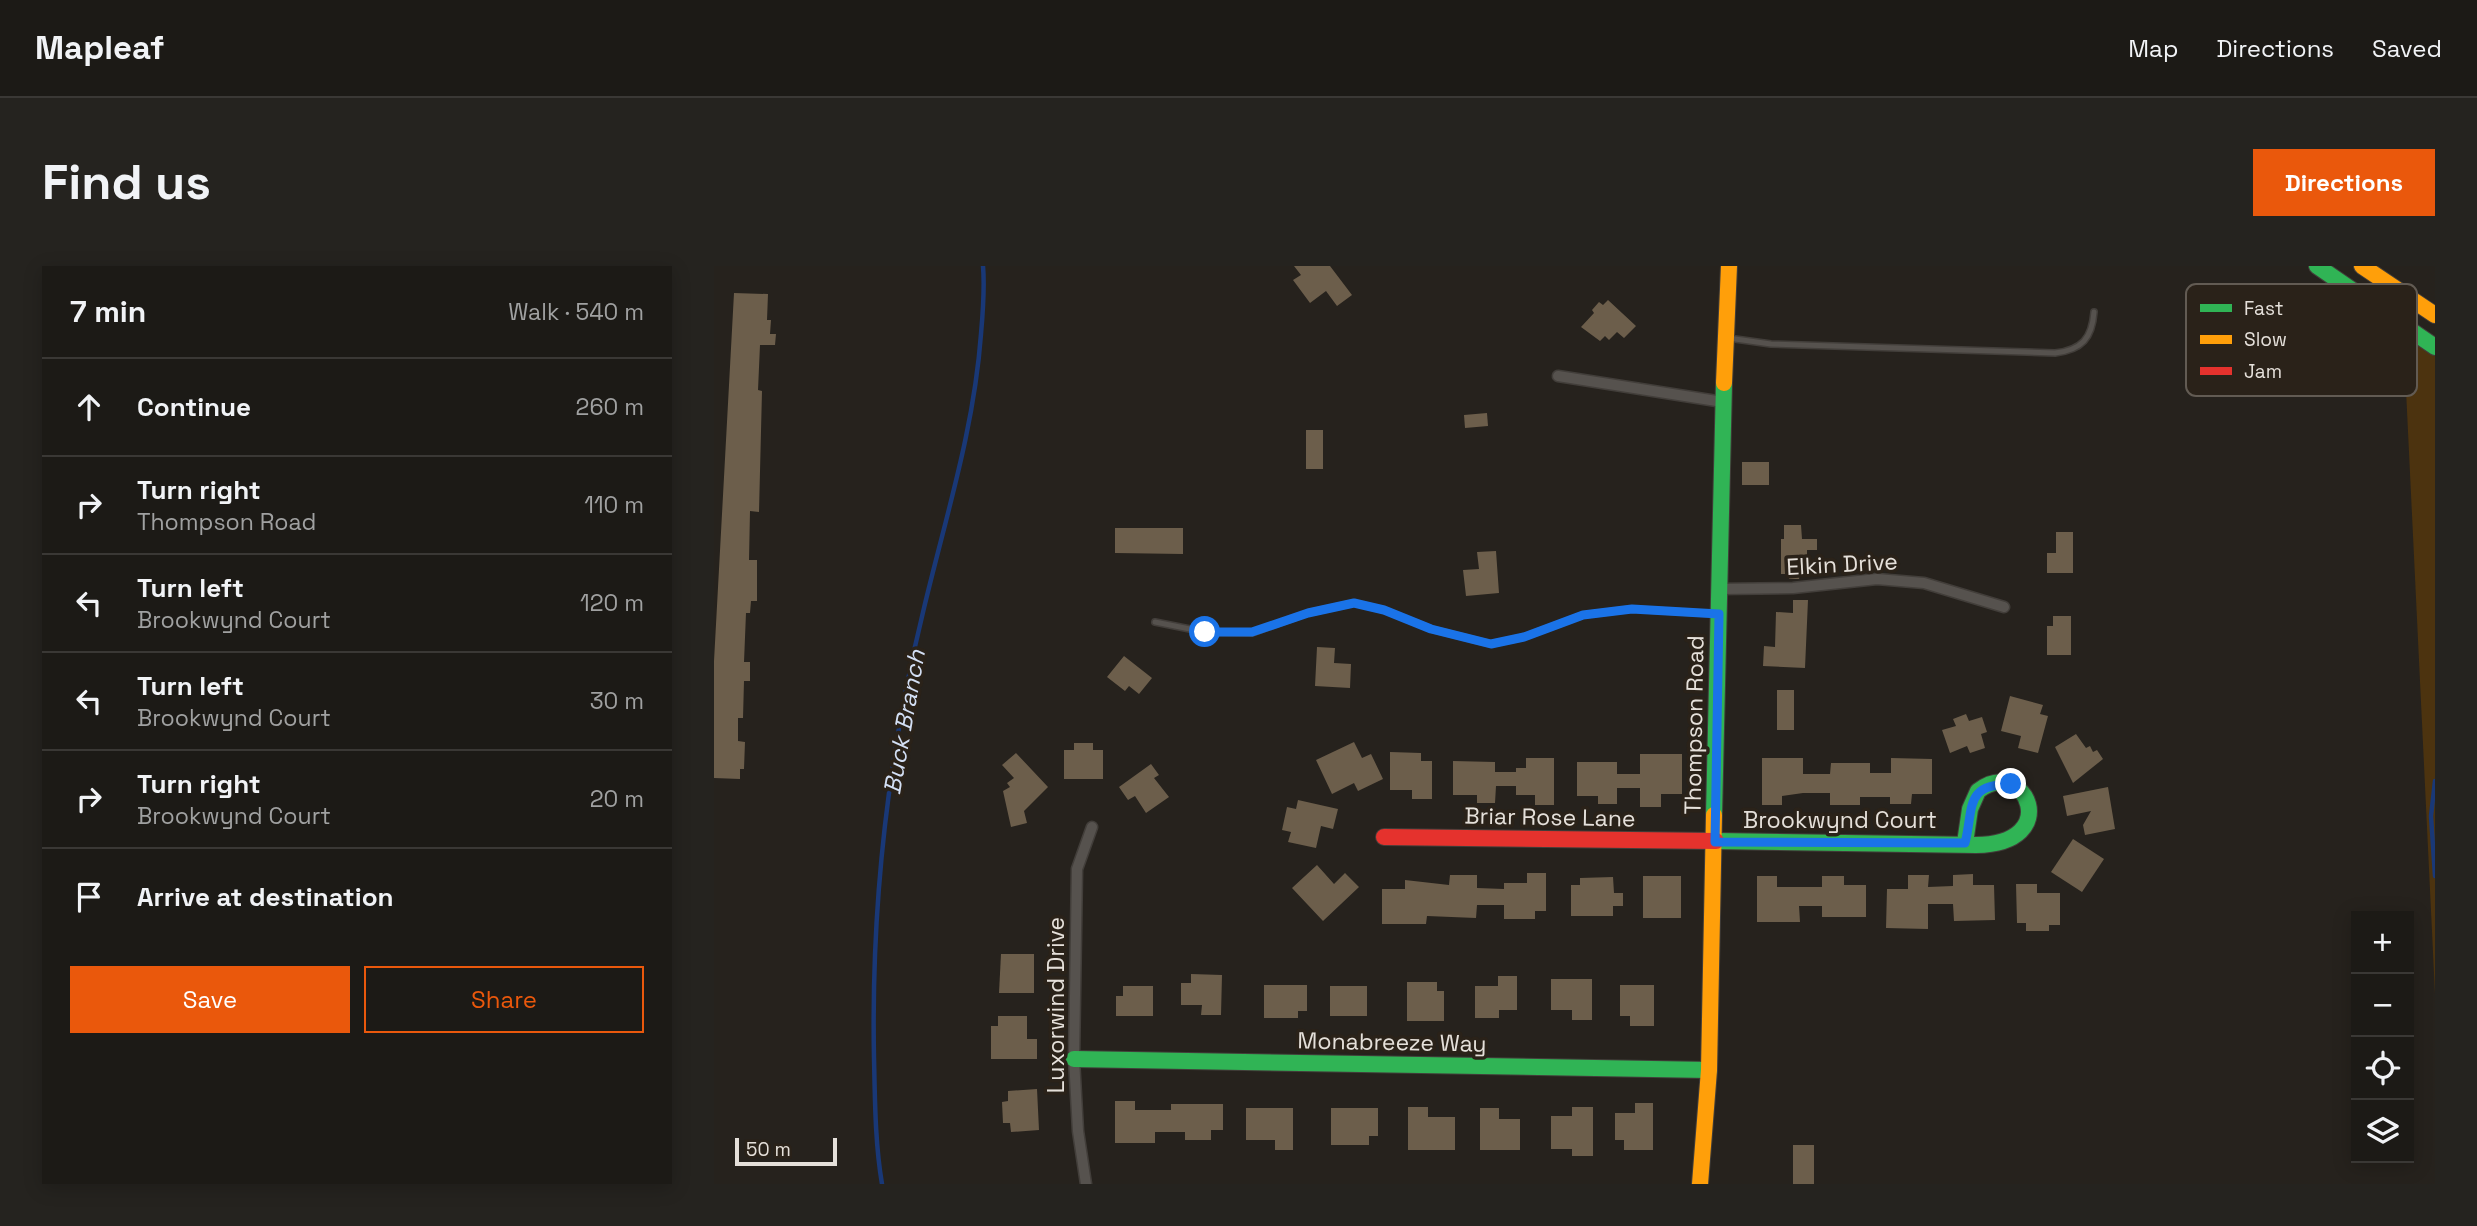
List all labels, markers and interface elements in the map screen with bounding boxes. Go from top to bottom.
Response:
text: Mapleaf [35,27,164,69]
text: Map [2128,33,2178,64]
text: Directions [2216,33,2334,64]
text: Saved [2372,33,2442,64]
button: Directions [2253,149,2435,216]
text: Find us [42,151,211,213]
legend [2186,284,2417,396]
text: 7 min [70,292,146,331]
text: Fast [2244,296,2284,321]
text: Walk · 540 m [508,297,644,327]
text: Slow [2244,327,2287,352]
text: Jam [2244,359,2282,384]
icon: ahead [70,388,108,426]
text: Continue [137,390,251,424]
text: 260 m [576,392,644,422]
text: Turn right [137,473,261,507]
icon: right [70,486,108,524]
text: 110 m [584,490,644,520]
text: Thompson Road [137,507,316,537]
street label: Elkin Drive [1785,546,1899,582]
text: Turn left [137,571,244,605]
icon: left [70,584,108,622]
text: 120 m [580,588,644,618]
text: Brookwynd Court [137,605,331,635]
route start [1189,616,1220,647]
street label: Thompson Road [1677,635,1711,815]
water label: Buck Branch [876,646,932,797]
text: Turn left [137,669,244,703]
icon: left [70,682,108,720]
text: 30 m [590,686,644,716]
text: Brookwynd Court [137,703,331,733]
text: Turn right [137,767,261,801]
route end [1995,768,2026,799]
icon: right [70,780,108,818]
text: 20 m [590,784,644,814]
text: Brookwynd Court [137,801,331,831]
street label: Briar Rose Lane [1464,801,1636,833]
street label: Brookwynd Court [1743,805,1937,835]
icon: arrive [70,878,108,916]
text: Arrive at destination [137,880,394,914]
map controls [2351,911,2414,1163]
button: + [2351,911,2414,974]
street label: Luxorwind Drive [1041,917,1071,1093]
button: Save [70,966,350,1033]
button: Share [364,966,644,1033]
button: − [2351,974,2414,1037]
street label: Monabreeze Way [1297,1025,1487,1059]
button: locate [2351,1037,2414,1100]
button: layers [2351,1100,2414,1163]
scale bar [735,1135,836,1167]
text: 50 m [746,1137,791,1162]

